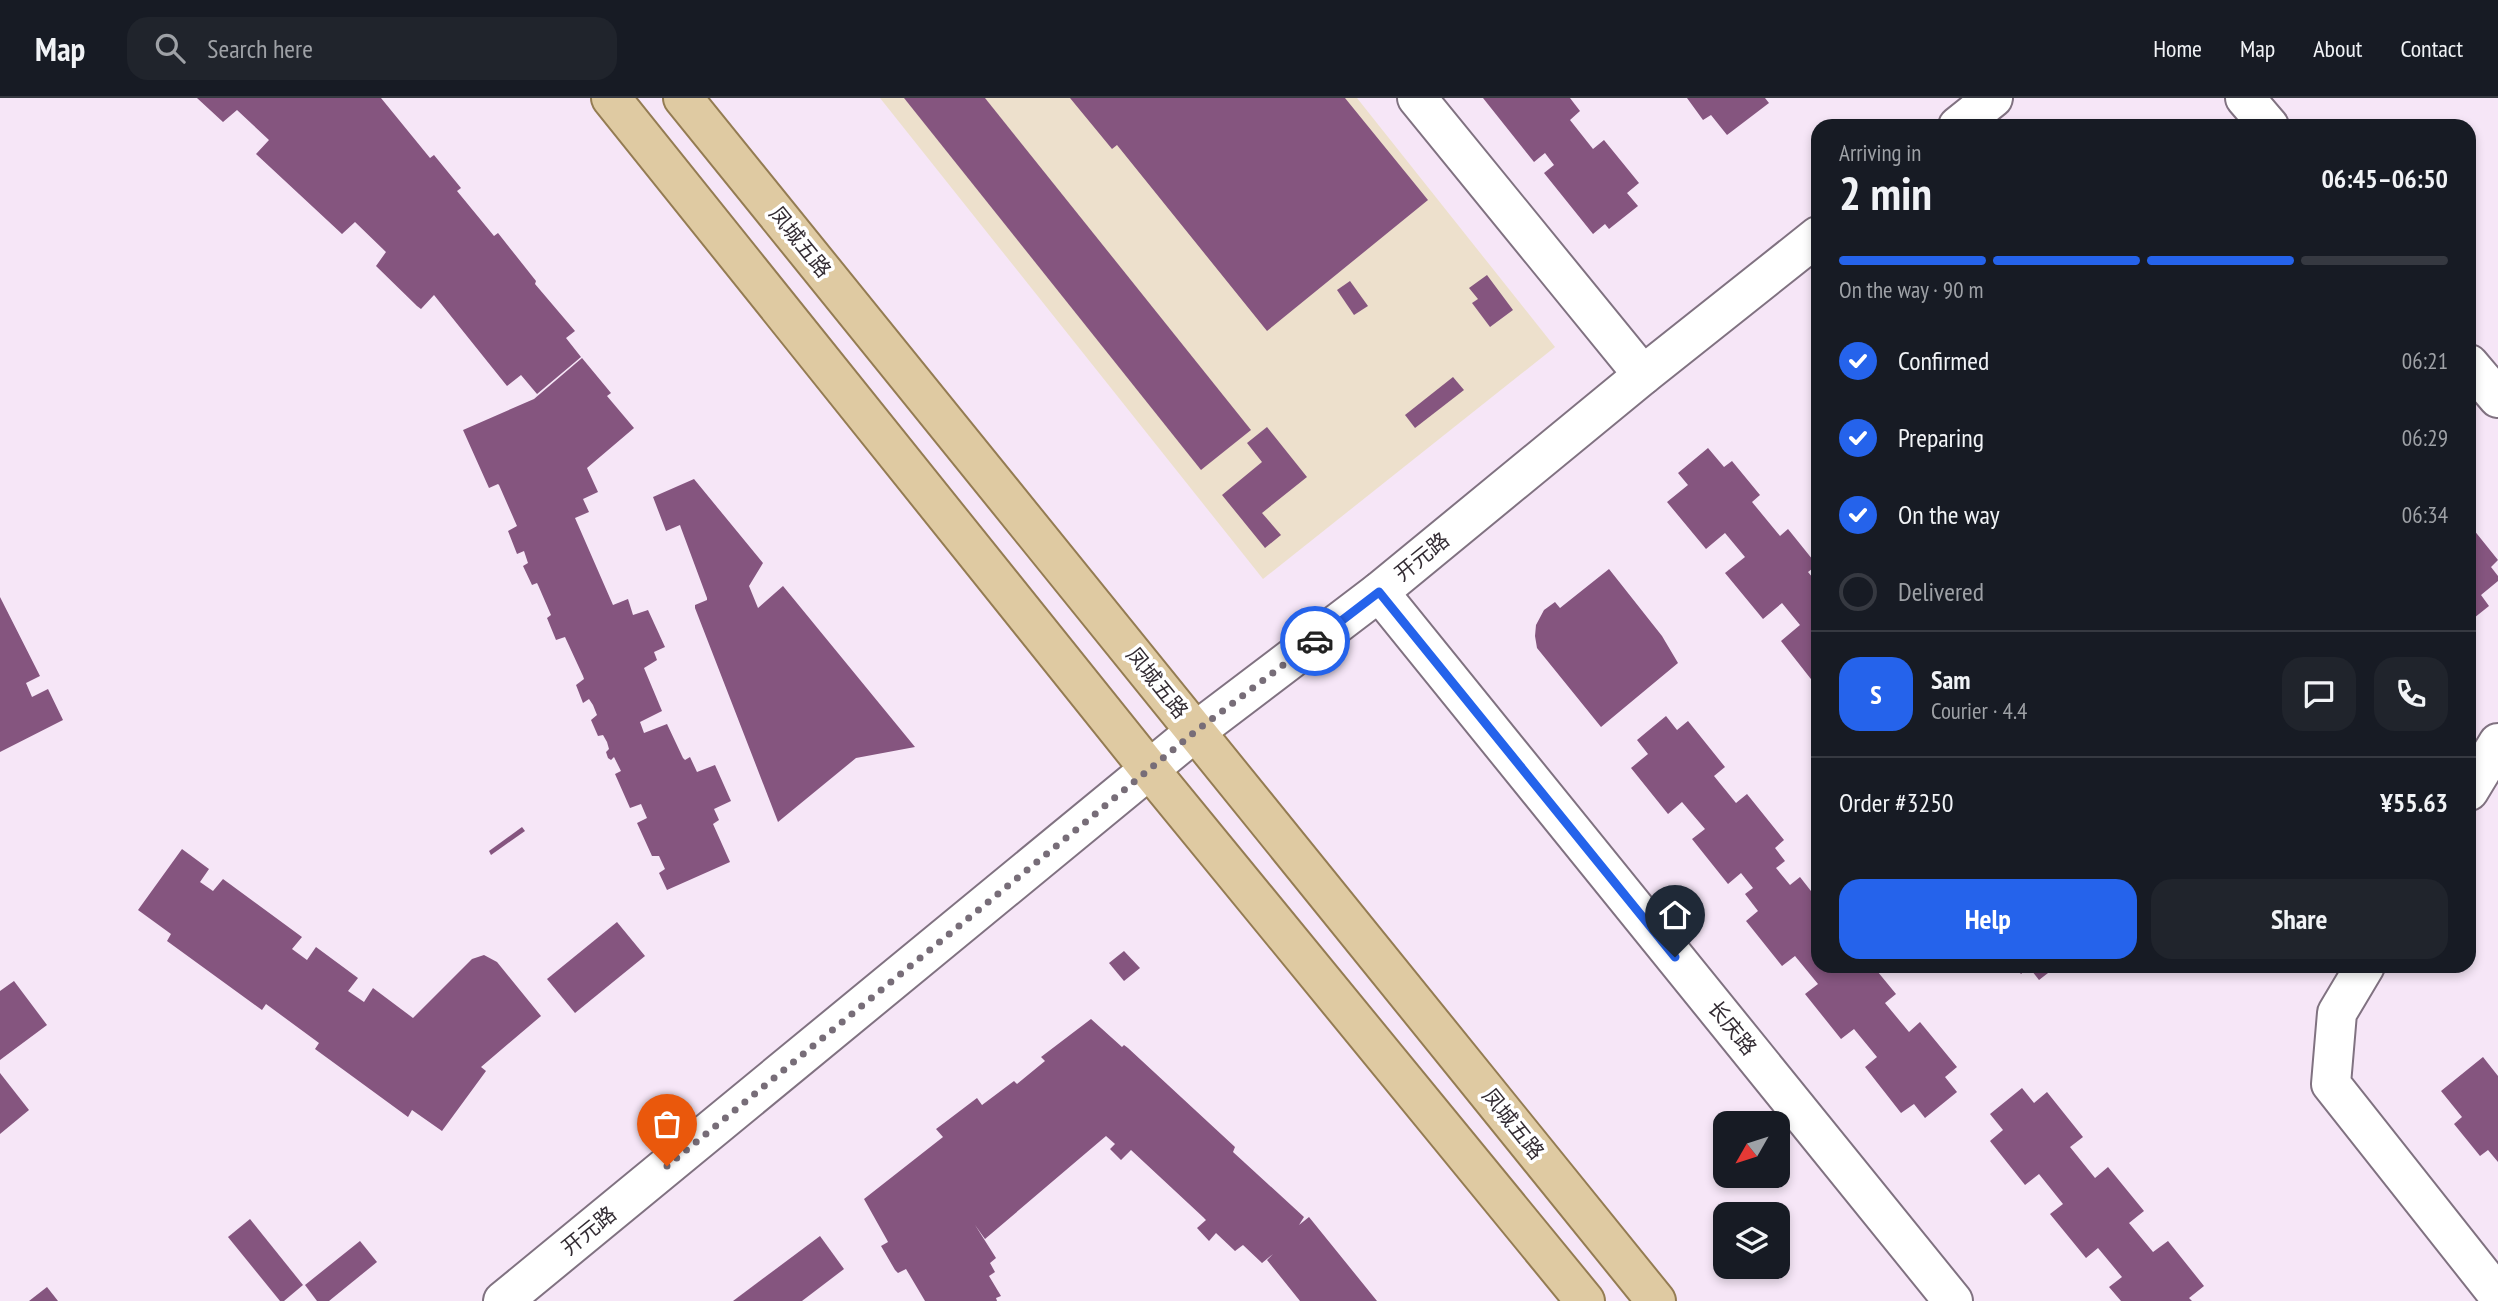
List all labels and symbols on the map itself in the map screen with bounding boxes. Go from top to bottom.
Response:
street label: 凤城五路 [763,201,837,283]
street label: 开元路 [1389,526,1455,587]
courier [1280,606,1350,676]
street label: 凤城五路 [1120,642,1194,724]
pin [1645,885,1705,957]
street label: 长庆路 [1702,995,1763,1061]
street label: 凤城五路 [1476,1083,1550,1165]
pin [637,1094,697,1166]
north arrow [1713,1111,1790,1188]
street label: 开元路 [556,1200,622,1261]

